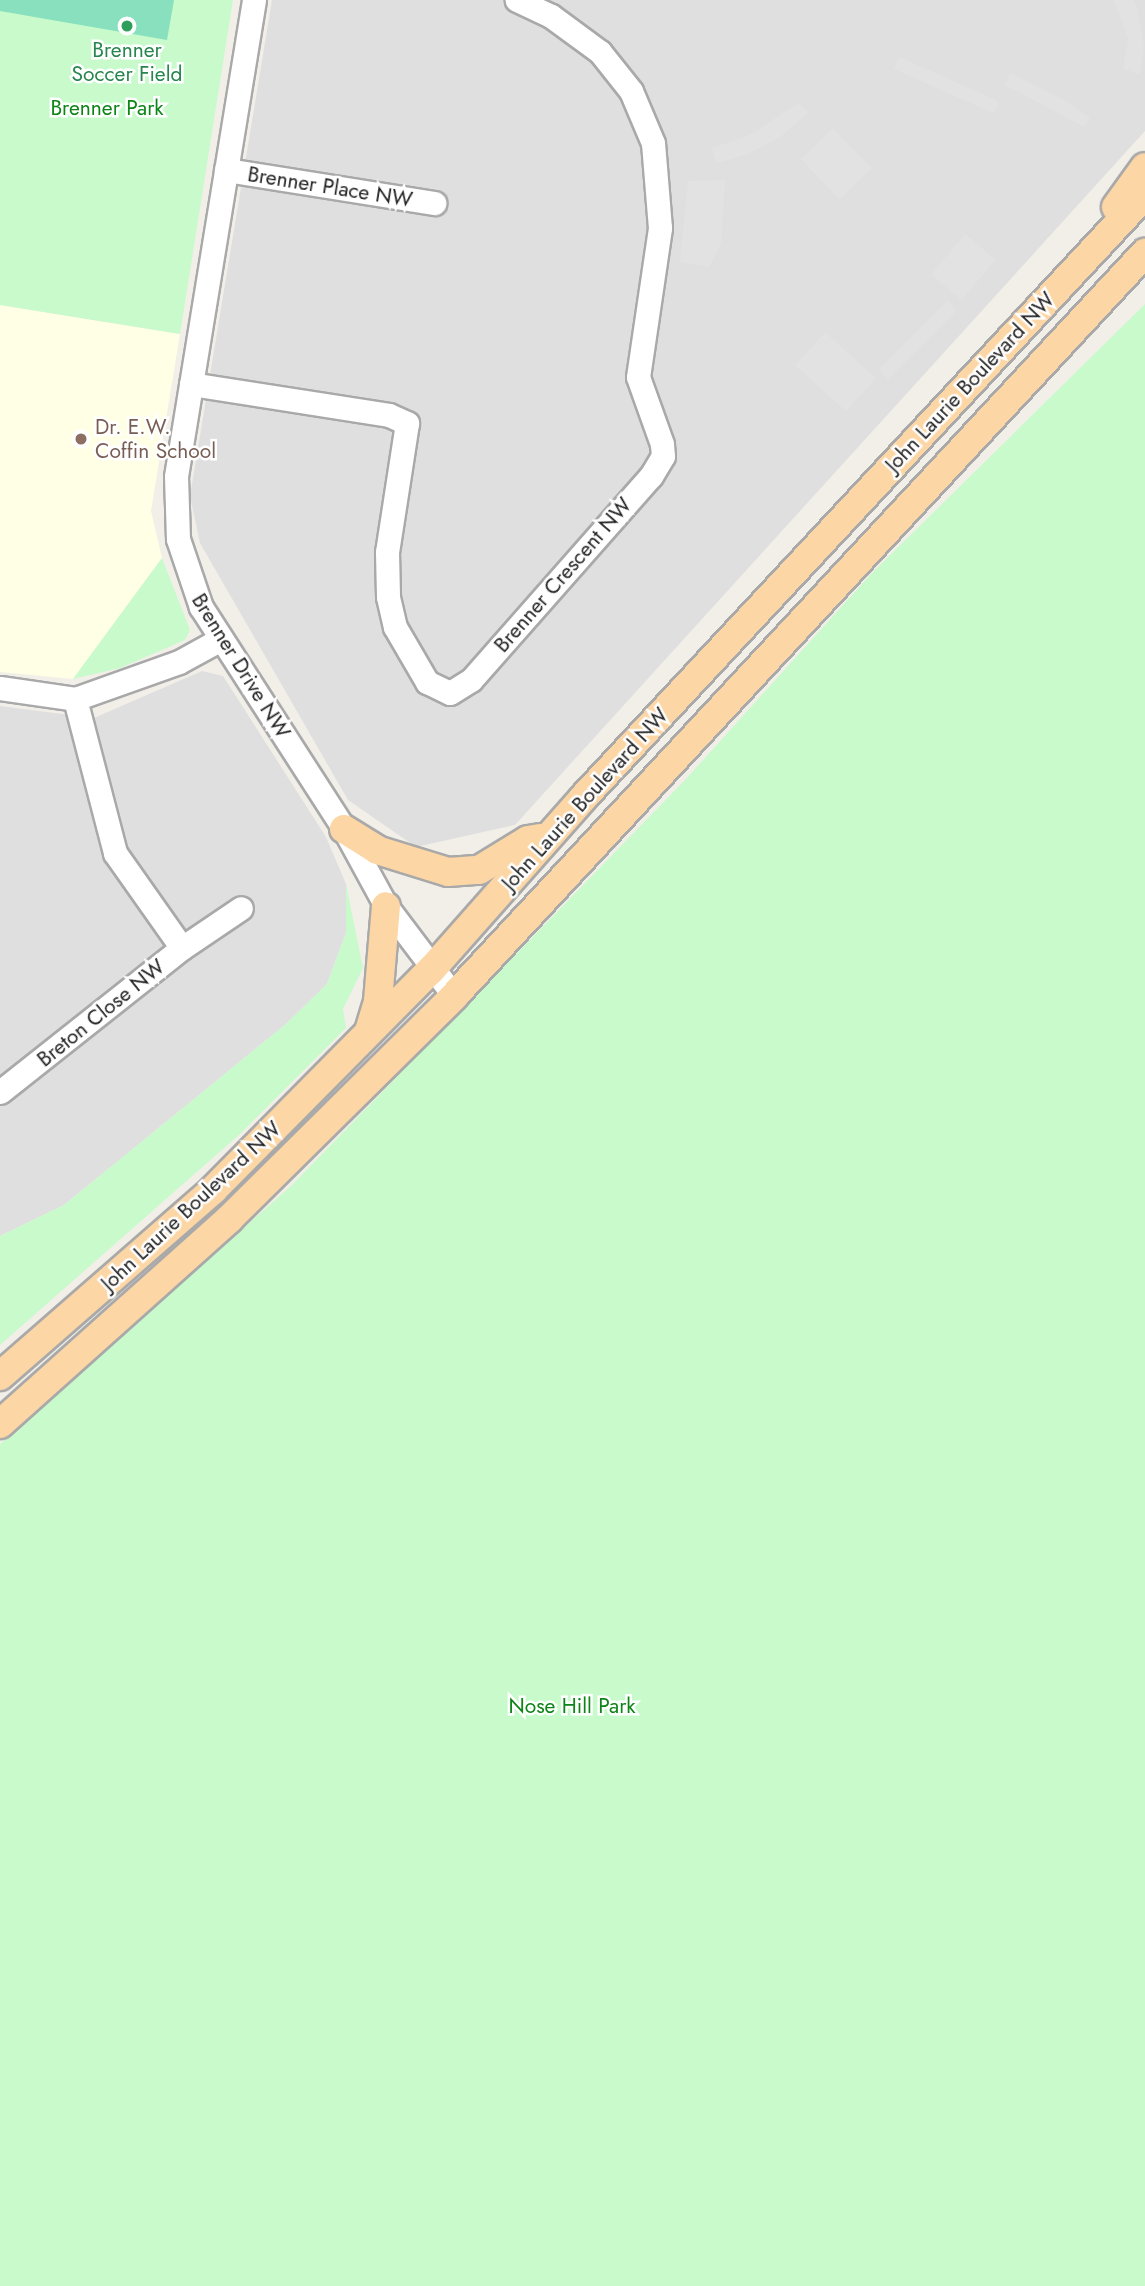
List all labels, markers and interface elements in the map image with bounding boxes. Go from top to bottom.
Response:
marker: Brenner Soccer Field [119,18,135,34]
place label: Brenner Soccer Field [72,37,182,87]
park label: Brenner Park [50,95,164,121]
street label: Brenner Place NW [246,162,414,212]
street label: John Laurie Boulevard NW [880,287,1060,477]
place label: Dr. E.W. Coffin School [95,414,216,464]
marker: Dr. E.W. Coffin School [73,431,89,447]
street label: Brenner Crescent NW [489,493,637,657]
street label: Brenner Drive NW [186,589,296,743]
street label: John Laurie Boulevard NW [496,703,674,895]
street label: Breton Close NW [32,954,170,1072]
street label: John Laurie Boulevard NW [96,1116,286,1296]
park label: Nose Hill Park [508,1693,636,1719]

